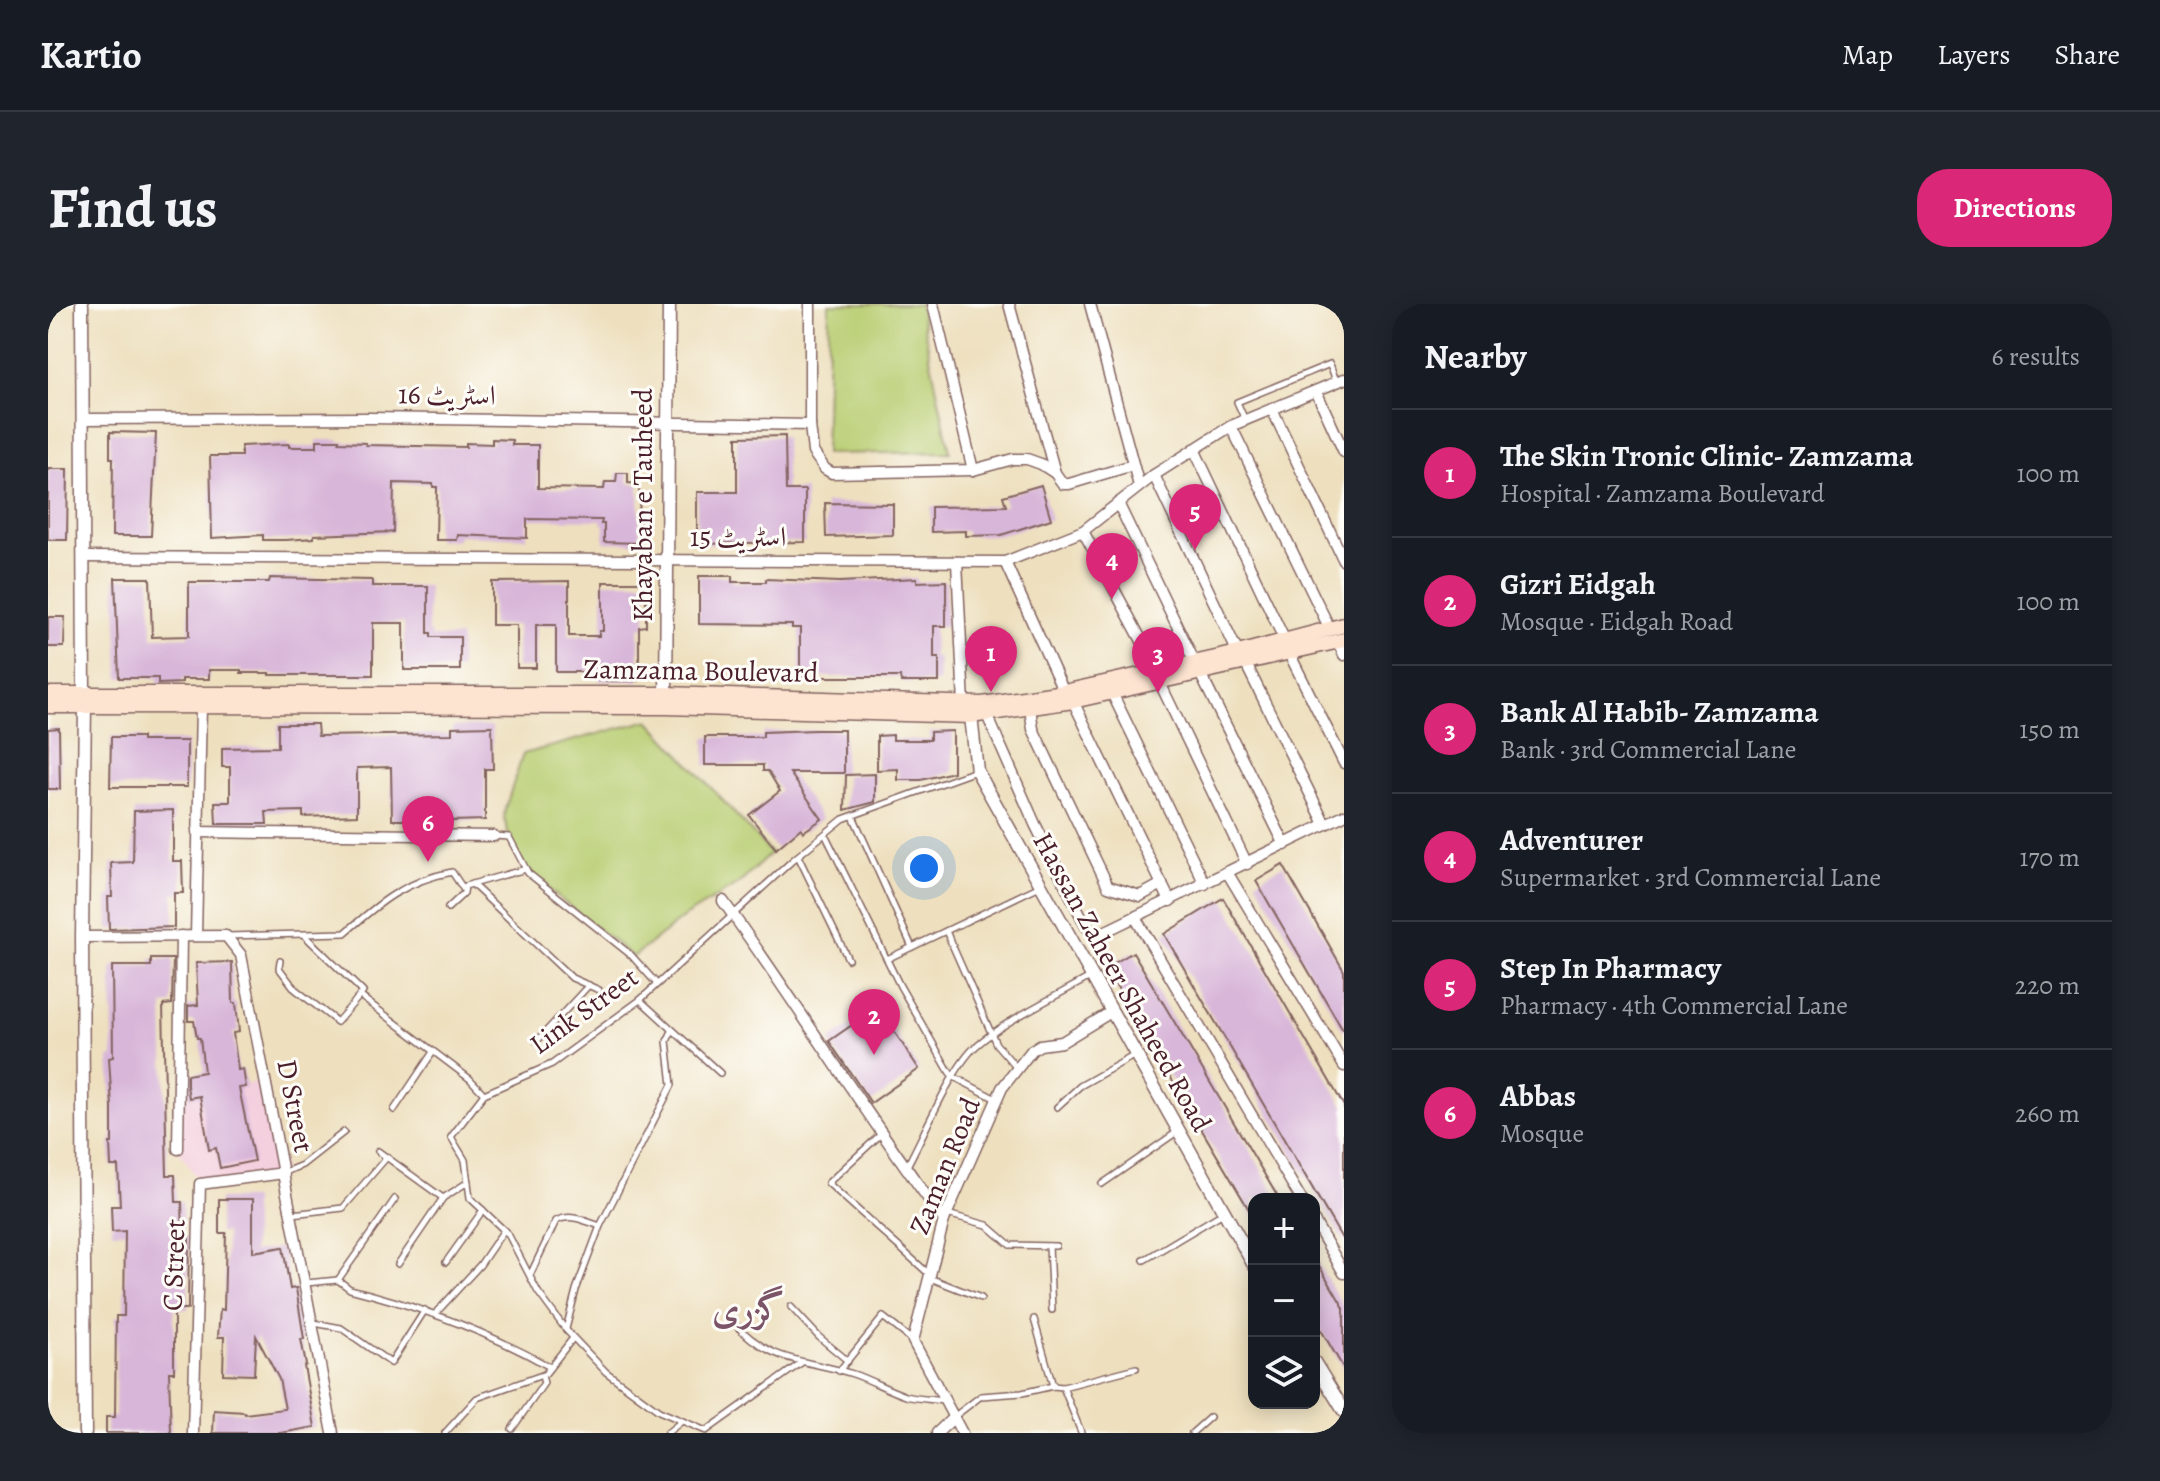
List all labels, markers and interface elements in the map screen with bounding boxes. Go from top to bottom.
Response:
text: Kartio [40,29,142,81]
text: Map [1842,36,1893,74]
text: Layers [1937,36,2010,74]
text: Share [2054,36,2120,74]
button: Directions [1917,169,2112,247]
text: Find us [48,170,218,246]
text: Nearby [1424,333,1527,380]
text: 6 results [1992,339,2080,374]
street label: اسٹریٹ 16 [398,375,496,415]
street label: Khayaban e Tauheed [624,387,662,622]
text: The Skin Tronic Clinic- Zamzama [1500,436,1914,476]
text: 1 [1445,456,1455,491]
text: 100 m [2017,456,2080,491]
text: Hospital · Zamzama Boulevard [1500,476,1825,511]
pin: 5 [1169,484,1221,550]
street label: اسٹریٹ 15 [690,518,786,556]
pin: 4 [1086,533,1138,599]
text: Gizri Eidgah [1500,564,1656,604]
text: 2 [1444,584,1456,619]
text: 100 m [2017,584,2080,619]
text: Mosque · Eidgah Road [1500,604,1733,639]
pin: 1 [965,626,1017,692]
pin: 3 [1132,627,1184,693]
street label: Zamzama Boulevard [583,650,820,692]
text: Bank Al Habib- Zamzama [1500,692,1819,732]
text: 3 [1444,712,1456,747]
text: 150 m [2019,712,2080,747]
text: Bank · 3rd Commercial Lane [1500,732,1796,767]
pin: 6 [402,796,454,862]
text: Adventurer [1500,820,1643,860]
street label: Hassan Zaheer Shaheed Road [1024,826,1221,1139]
text: 4 [1444,840,1456,875]
text: 170 m [2020,840,2080,875]
your location [904,848,944,888]
text: Supermarket · 3rd Commercial Lane [1500,860,1881,895]
text: Step In Pharmacy [1500,948,1721,988]
street label: Link Street [522,959,646,1063]
text: 5 [1444,968,1456,1003]
text: 220 m [2015,968,2080,1003]
text: Pharmacy · 4th Commercial Lane [1500,988,1848,1023]
pin: 2 [848,989,900,1055]
street label: D Street [267,1056,323,1156]
text: Abbas [1500,1076,1576,1116]
street label: Zaman Road [900,1091,990,1240]
text: 6 [1444,1096,1456,1131]
text: 260 m [2015,1096,2080,1131]
text: Mosque [1500,1116,1584,1151]
map controls [1248,1193,1320,1409]
button: + [1248,1193,1320,1265]
street label: C Street [153,1218,195,1312]
button: − [1248,1265,1320,1337]
district label: گزری [712,1284,784,1333]
button: layers [1248,1337,1320,1409]

